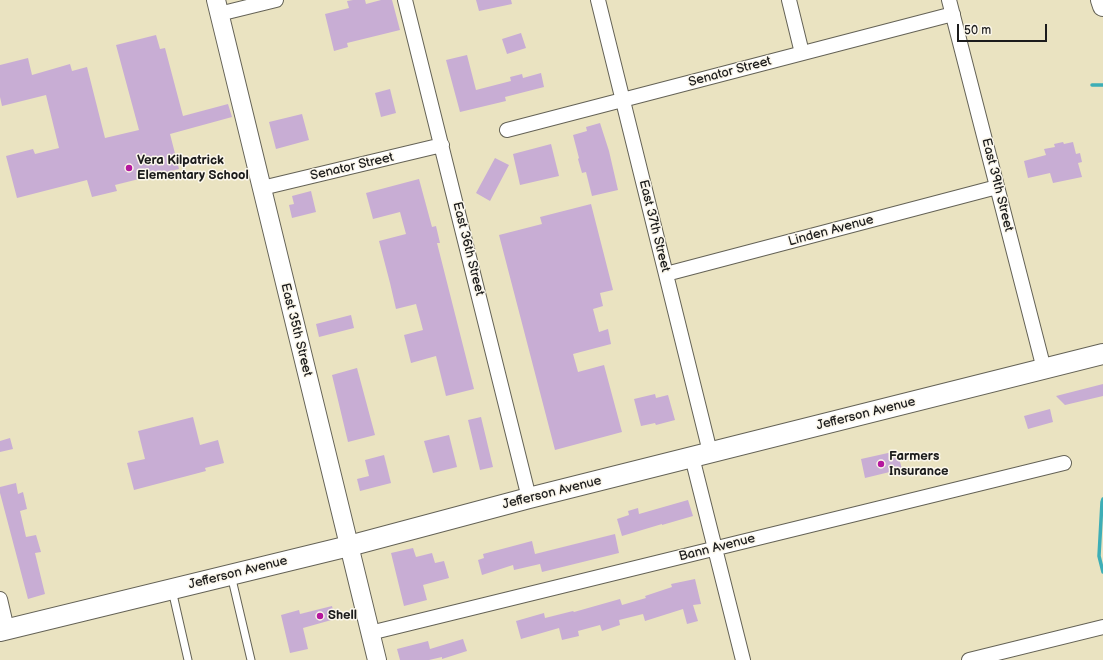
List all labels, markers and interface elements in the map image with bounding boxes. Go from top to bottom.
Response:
scale bar [959,16,1049,42]
text: 50 m [964,23,991,38]
street label: Senator Street [687,53,773,91]
street label: East 39th Street [978,137,1016,233]
street label: Senator Street [309,150,395,184]
place label: Vera Kilpatrick Elementary School [137,153,249,184]
marker: Vera Kilpatrick Elementary School [124,163,134,173]
street label: East 37th Street [635,178,673,274]
street label: East 36th Street [449,200,487,298]
street label: Linden Avenue [787,212,875,250]
street label: East 35th Street [277,282,315,378]
street label: Jefferson Avenue [815,394,917,434]
place label: Farmers Insurance [889,449,949,480]
marker: Farmers Insurance [876,459,886,469]
street label: Jefferson Avenue [501,473,603,513]
street label: Bann Avenue [677,531,757,565]
street label: Jefferson Avenue [187,553,289,593]
place label: Shell [328,608,357,624]
marker: Shell [315,611,325,621]

